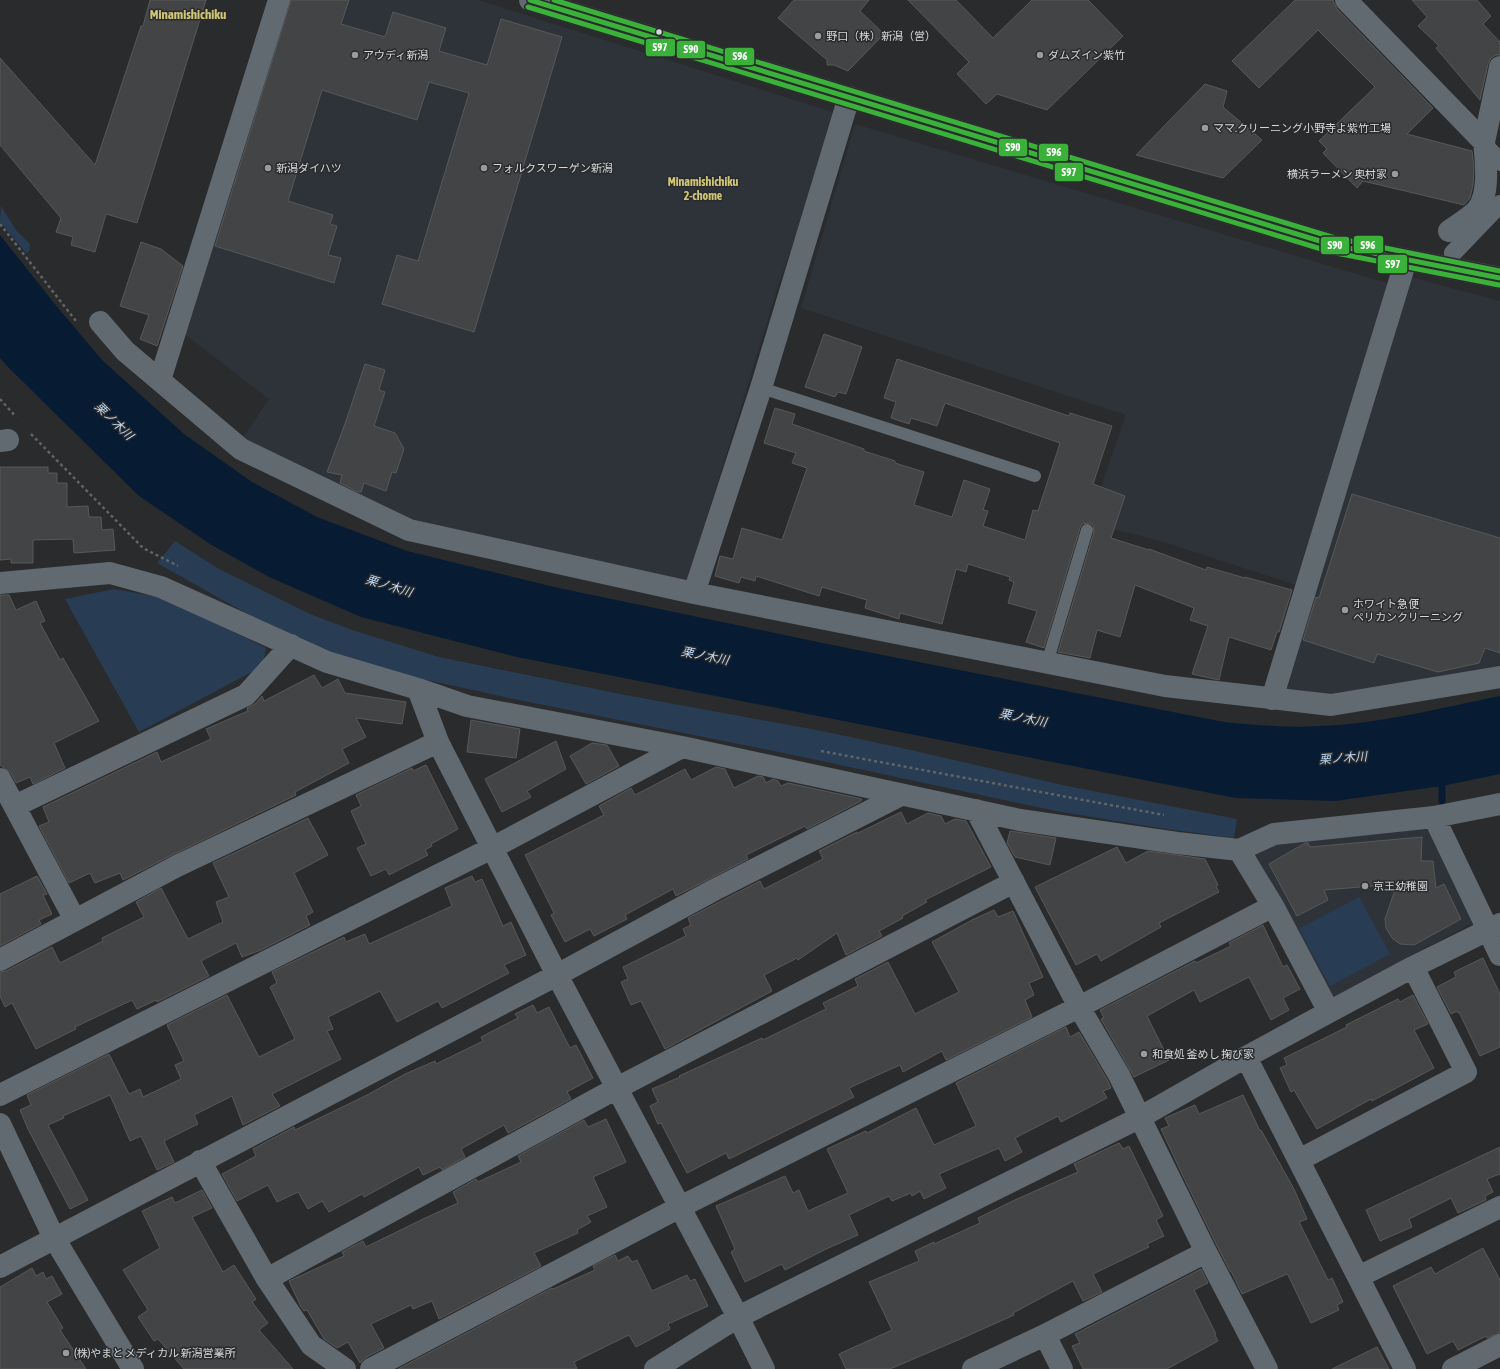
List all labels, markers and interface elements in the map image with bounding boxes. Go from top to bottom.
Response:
district label: Minamishichiku [150,7,226,22]
unlabelled marker [654,27,664,37]
place label: 野口（株）新潟（営） [826,30,936,42]
marker: 野口（株）新潟（営） [813,31,823,41]
line badge: S97 [645,38,676,57]
line badge: S90 [676,40,706,59]
text: S97 [653,41,667,53]
text: S90 [684,43,698,55]
line badge: S96 [724,47,755,66]
place label: アウディ新潟 [363,49,428,61]
place label: ダムズイン紫竹 [1048,49,1125,61]
marker: アウディ新潟 [350,50,360,60]
text: S96 [733,50,747,62]
marker: ダムズイン紫竹 [1035,50,1045,60]
place label: ママ.クリーニング小野寺よ紫竹工場 [1213,122,1391,134]
marker: ママ.クリーニング小野寺よ紫竹工場 [1200,123,1210,133]
line badge: S90 [998,138,1028,157]
text: S90 [1006,141,1020,153]
line badge: S96 [1038,143,1069,162]
text: S96 [1047,146,1061,158]
place label: 新潟ダイハツ [276,162,342,174]
place label: フォルクスワーゲン新潟 [492,162,613,174]
line badge: S97 [1054,162,1084,182]
marker: 新潟ダイハツ [263,163,273,173]
marker: フォルクスワーゲン新潟 [479,163,489,173]
text: S97 [1062,166,1076,178]
place label: 横浜ラーメン 奥村家 [1287,168,1387,180]
marker: 横浜ラーメン 奥村家 [1390,169,1400,179]
district label: Minamishichiku 2-chome [668,175,738,203]
line badge: S96 [1353,235,1384,254]
line badge: S90 [1320,236,1350,255]
text: S90 [1328,239,1342,251]
text: S96 [1361,239,1375,251]
line badge: S97 [1377,254,1408,274]
text: S97 [1386,258,1400,270]
water label: 栗ノ木川 [92,399,138,444]
water label: 栗ノ木川 [364,572,416,600]
place label: ホワイト急便 ペリカンクリーニング [1353,598,1463,623]
marker: ホワイト急便 ペリカンクリーニング [1340,605,1350,615]
water label: 栗ノ木川 [680,645,732,668]
water label: 栗ノ木川 [998,707,1050,730]
water label: 栗ノ木川 [1319,749,1369,767]
place label: 京王幼稚園 [1373,880,1428,892]
marker: 京王幼稚園 [1360,881,1370,891]
place label: 和食処 釜めし 掬び家 [1152,1048,1254,1060]
marker: 和食処 釜めし 掬び家 [1139,1049,1149,1059]
place label: (株)やまと メディカル 新潟営業所 [74,1347,237,1359]
marker: (株)やまと メディカル 新潟営業所 [61,1348,71,1358]

